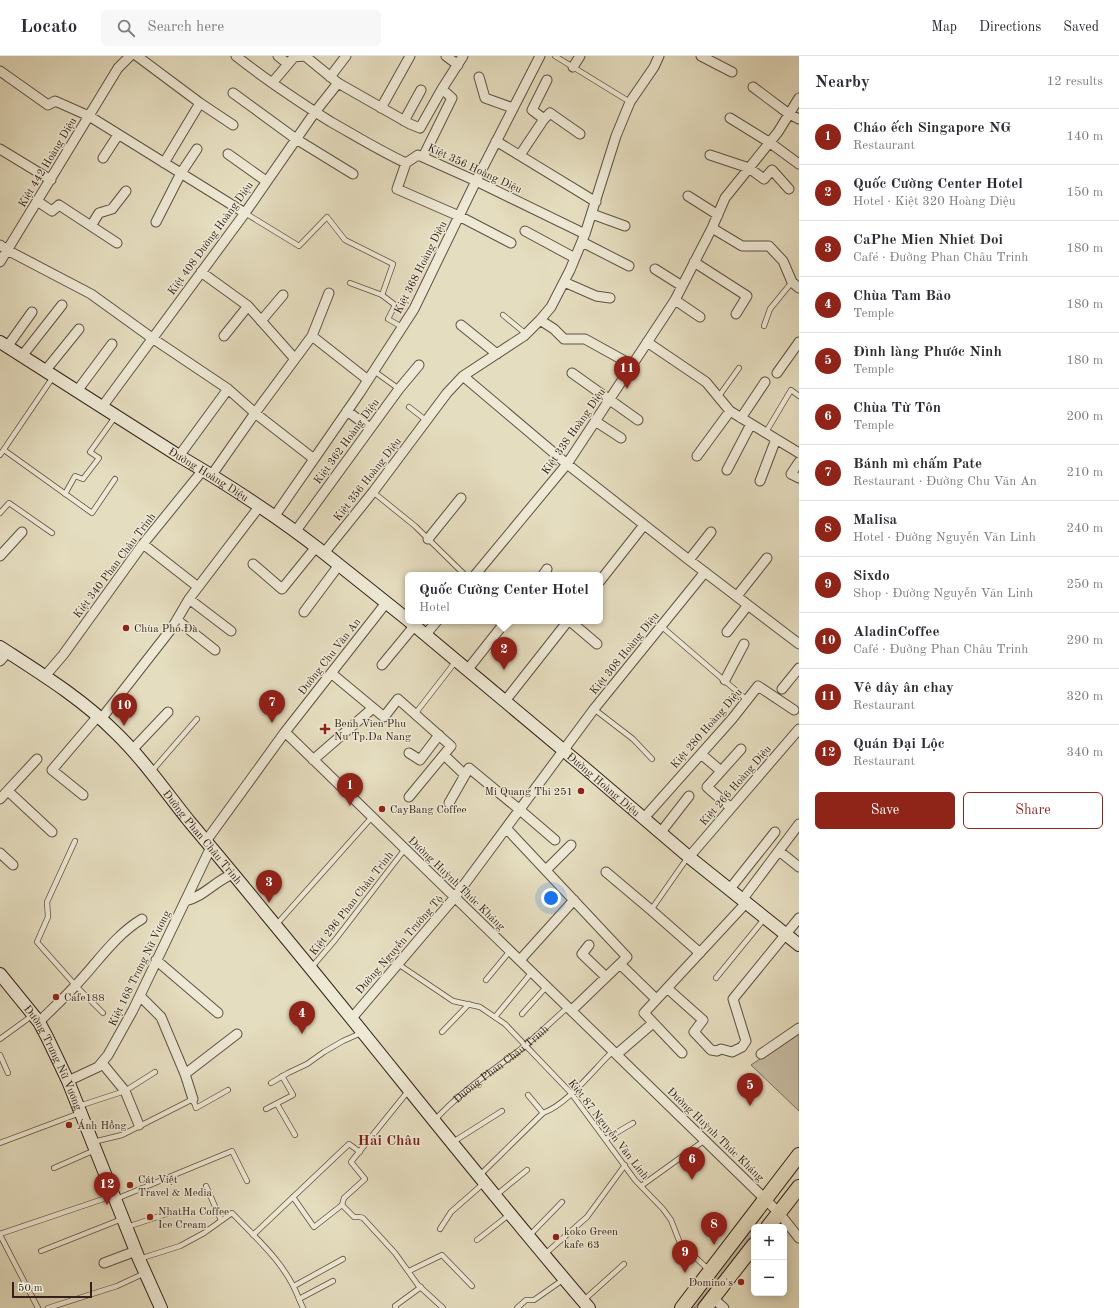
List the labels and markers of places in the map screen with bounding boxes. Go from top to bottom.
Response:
pin: 11 [614,356,640,389]
marker: Chùa Phổ Đà [121,623,131,633]
place label: Chùa Phổ Đà [134,623,198,635]
pin: 2 [491,637,517,670]
pin: 7 [259,690,285,723]
pin: 10 [111,693,137,726]
place label: Benh Vien Phu Nu Tp.Da Nang [334,719,411,743]
marker: Benh Vien Phu Nu Tp.Da Nang [319,723,331,735]
pin: 1 [337,773,363,806]
marker: Mi Quang Thi 251 [576,786,586,796]
place label: Mi Quang Thi 251 [485,787,573,798]
marker: CayBang Coffee [377,804,387,814]
place label: CayBang Coffee [390,805,467,816]
pin: 3 [256,870,282,903]
marker: Cafe188 [51,992,61,1002]
place label: Cafe188 [64,993,105,1004]
pin: 4 [289,1001,315,1034]
pin: 5 [737,1073,763,1106]
place label: Ánh Hồng [77,1119,126,1132]
marker: Ánh Hồng [64,1120,74,1130]
pin: 6 [679,1147,705,1180]
pin: 12 [94,1172,120,1205]
place label: Cát Việt Travel & Media [138,1175,213,1199]
marker: Cát Việt Travel & Media [125,1180,135,1190]
place label: NhatHa Coffee Ice Cream [158,1207,229,1231]
marker: NhatHa Coffee Ice Cream [145,1212,155,1222]
pin: 8 [701,1212,727,1245]
place label: koko Green kafe 63 [564,1227,618,1251]
marker: koko Green kafe 63 [551,1232,561,1242]
pin: 9 [672,1240,698,1273]
marker: Domino's [736,1277,746,1287]
place label: Domino's [688,1278,733,1289]

